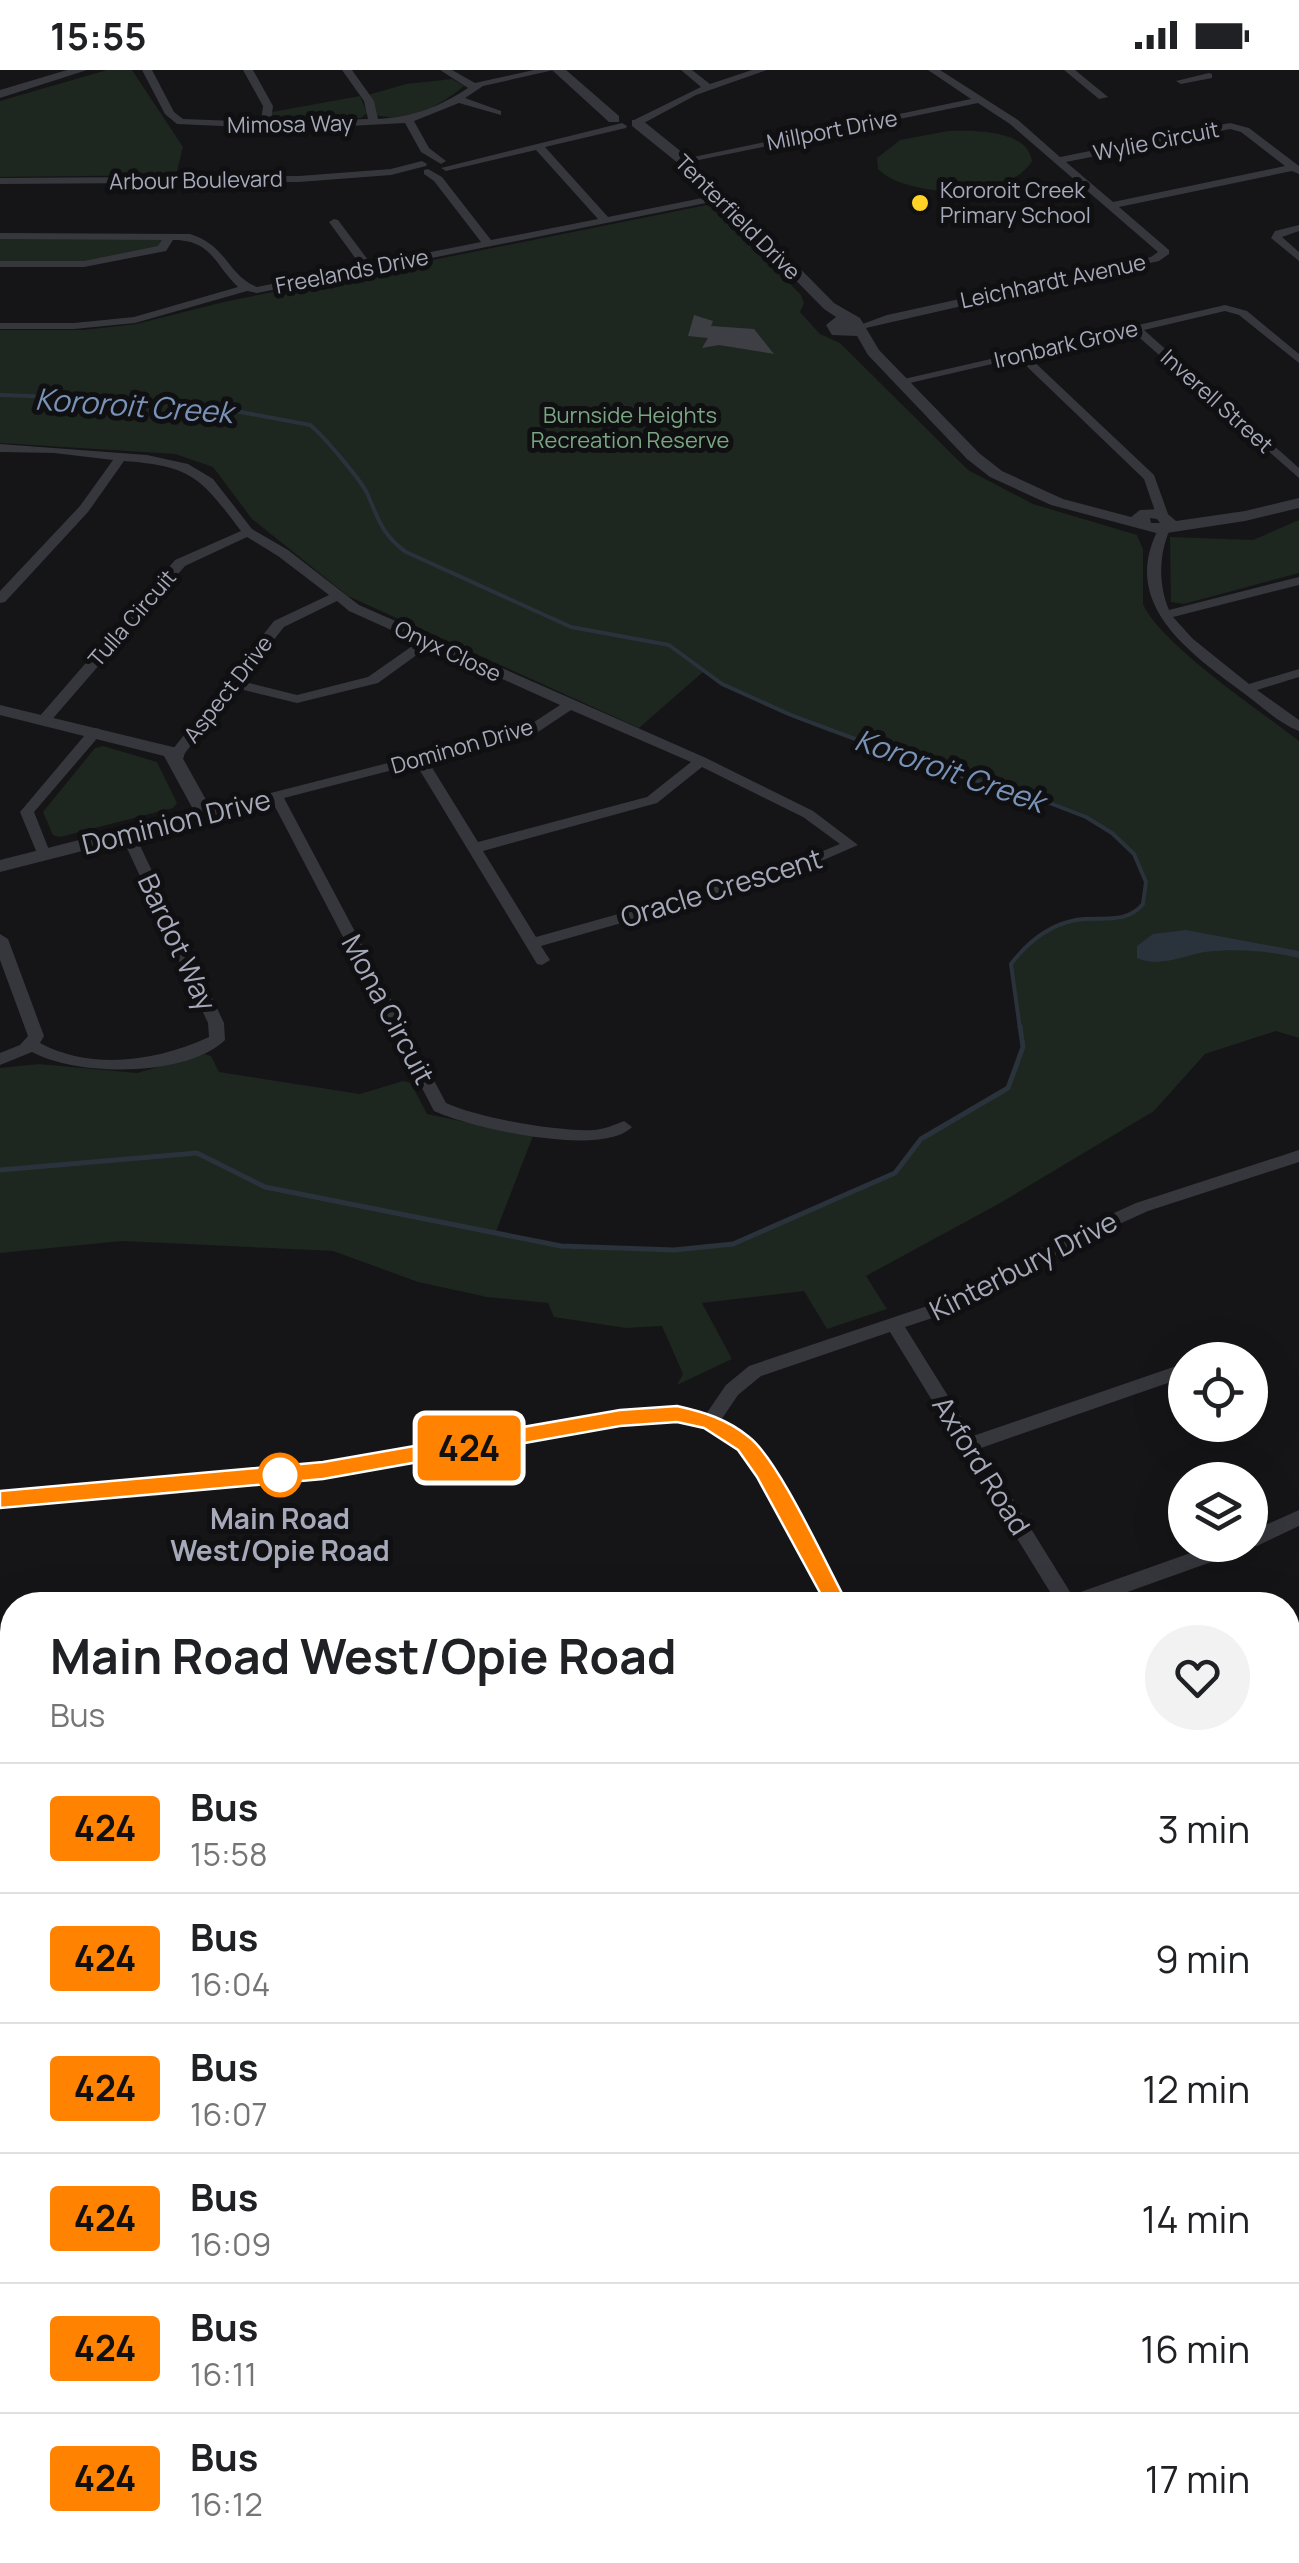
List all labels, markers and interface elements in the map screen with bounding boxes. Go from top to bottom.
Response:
text: 15:55 [50,9,146,61]
street label: Millport Drive [764,103,900,157]
street label: Mimosa Way [227,108,354,140]
street label: Wylie Circuit [1091,114,1222,168]
street label: Tenterfield Drive [669,148,807,286]
street label: Arbour Boulevard [109,163,283,197]
place label: Kororoit Creek Primary School [940,175,1091,230]
marker: Kororoit Creek Primary School [909,192,931,214]
street label: Freelands Drive [273,241,431,301]
street label: Leichhardt Avenue [957,247,1149,315]
street label: Ironbark Grove [991,313,1141,375]
street label: Inverell Street [1154,342,1280,460]
water label: Kororoit Creek [34,378,238,433]
park label: Burnside Heights Recreation Reserve [531,400,729,455]
street label: Tulla Circuit [81,563,183,673]
street label: Onyx Close [390,613,506,689]
street label: Aspect Drive [177,629,279,749]
street label: Dominon Drive [387,711,537,781]
water label: Kororoit Creek [850,718,1054,823]
street label: Dominion Drive [78,779,274,863]
street label: Oracle Crescent [616,838,826,936]
street label: Bardot Way [130,867,226,1017]
street label: Mona Circuit [334,928,444,1090]
street label: Kinterbury Drive [923,1201,1123,1329]
map controls [1168,1342,1268,1562]
button: locate [1168,1342,1268,1442]
street label: Axford Road [924,1388,1040,1542]
line badge: 424 [412,1416,526,1480]
text: 424 [438,1424,500,1472]
marker: Main Road West/Opie Road [259,1454,301,1496]
button: layers [1168,1462,1268,1562]
place label: Main Road West/Opie Road [170,1499,390,1569]
text: Main Road West/Opie Road [50,1623,677,1688]
button: heart [1145,1625,1250,1730]
text: Bus [50,1693,105,1737]
text: Bus [190,1780,258,1832]
text: 3 min [1158,1802,1250,1854]
text: 424 [74,1804,136,1852]
text: 15:58 [190,1832,268,1876]
text: Bus [190,1910,258,1962]
text: 9 min [1155,1932,1250,1984]
text: 424 [74,1934,136,1982]
text: 16:04 [190,1962,270,2006]
text: Bus [190,2040,258,2092]
text: 12 min [1142,2062,1250,2114]
text: 424 [74,2064,136,2112]
text: 16:07 [190,2092,268,2136]
text: Bus [190,2170,258,2222]
text: 14 min [1142,2192,1250,2244]
text: 424 [74,2194,136,2242]
text: 16:09 [190,2222,271,2266]
text: Bus [190,2300,258,2352]
text: 16 min [1140,2322,1250,2374]
text: 424 [74,2324,136,2372]
text: 16:11 [190,2352,257,2396]
text: Bus [190,2430,258,2482]
text: 17 min [1145,2452,1250,2504]
text: 424 [74,2454,136,2502]
text: 16:12 [190,2482,263,2526]

